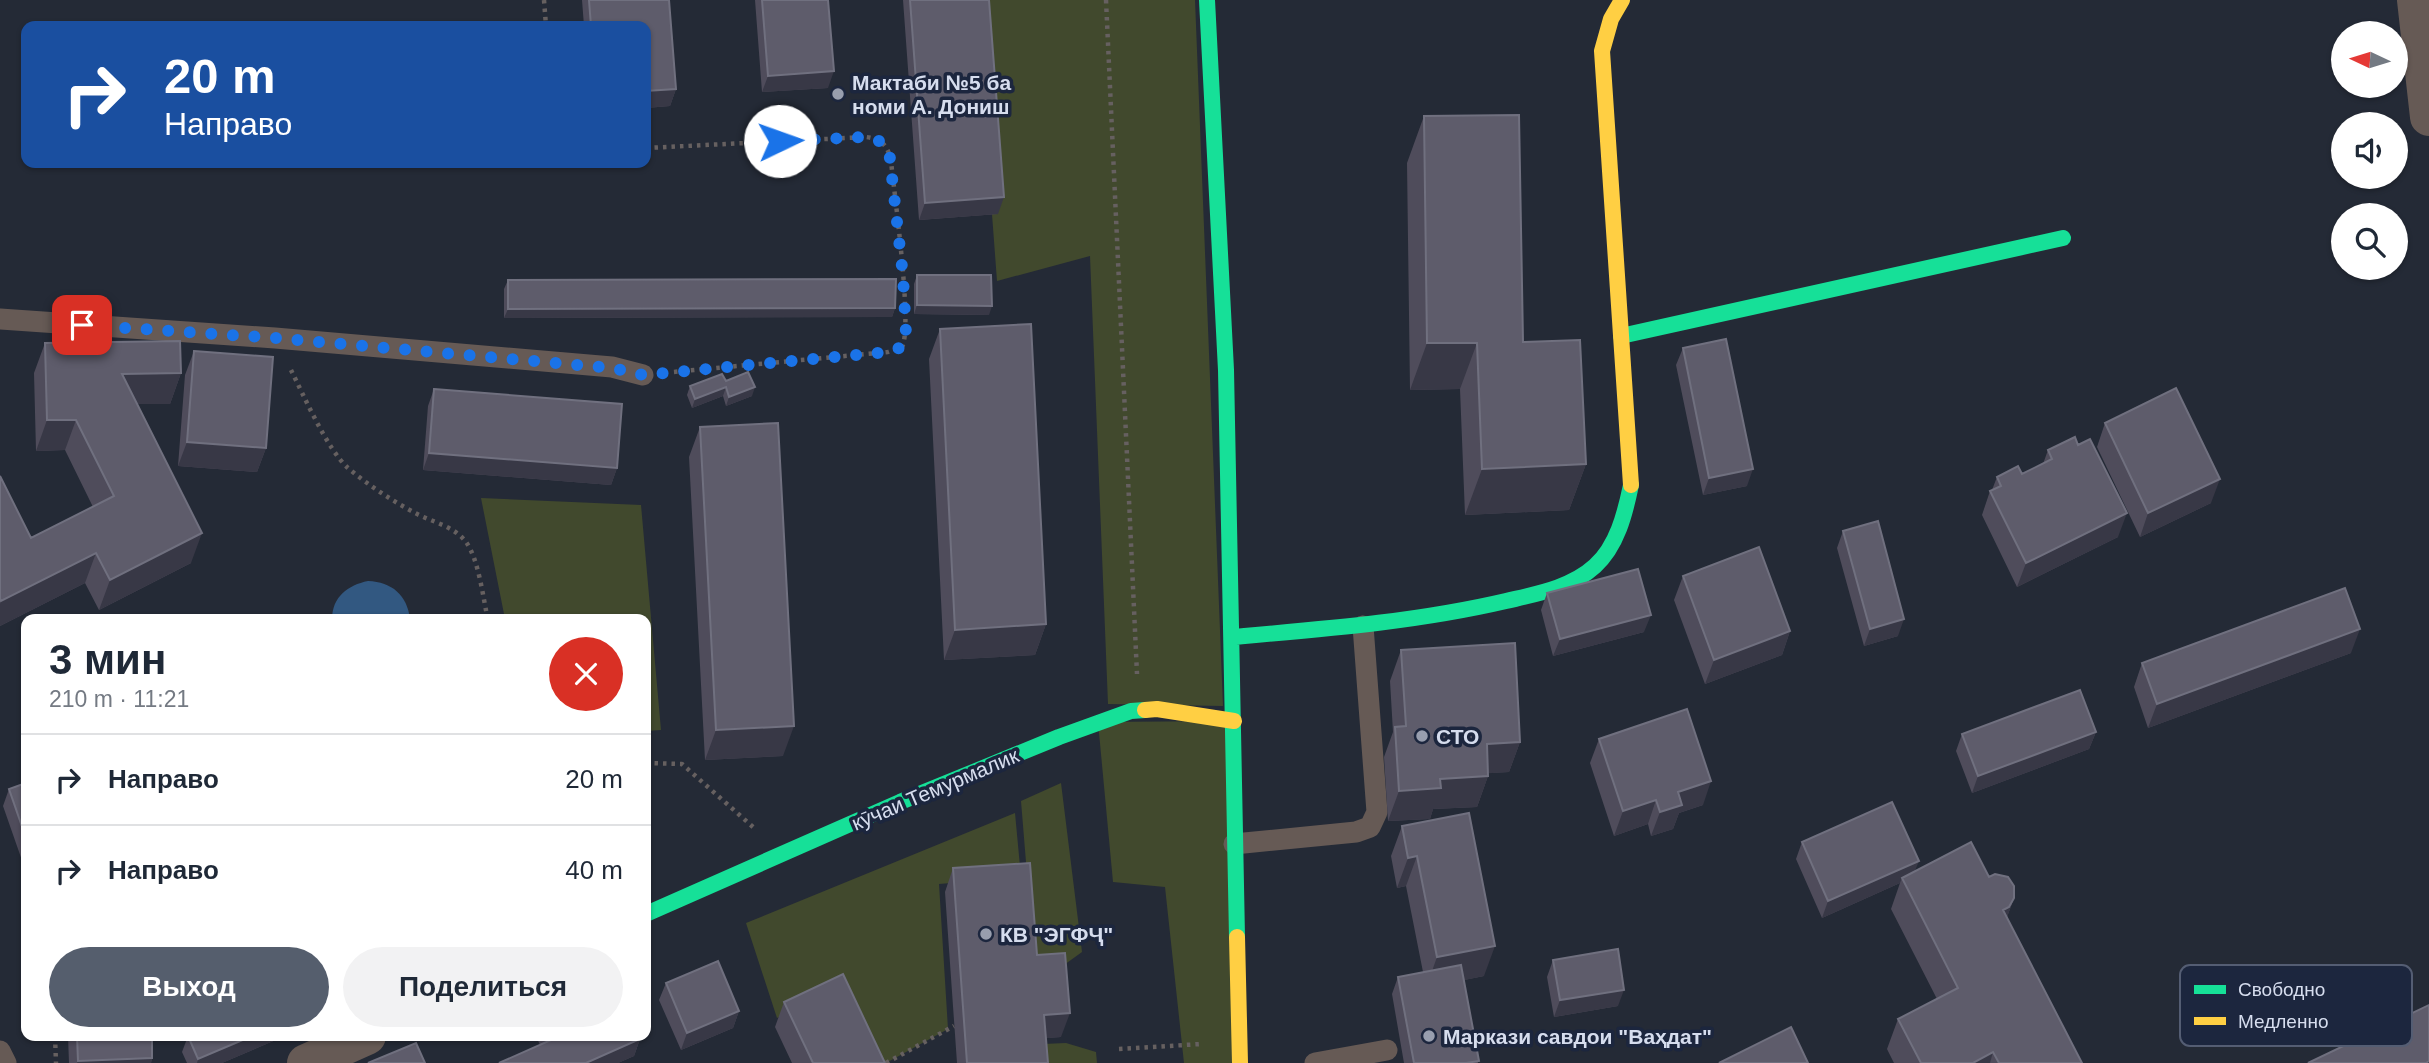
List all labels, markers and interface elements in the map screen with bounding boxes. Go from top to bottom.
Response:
north arrow [2331,21,2408,98]
map controls [2331,21,2408,280]
icon: right [49,49,140,140]
text: 20 m [164,49,276,103]
place label: Мактаби №5 ба номи А. Дониш [852,71,1012,118]
marker: Мактаби №5 ба номи А. Дониш [830,86,846,102]
position arrow [743,104,817,178]
text: Направо [164,106,292,142]
button: sound [2331,112,2408,189]
button: search [2331,203,2408,280]
pin [52,295,112,355]
icon: arrive [63,306,101,344]
text: 3 мин [49,636,166,683]
button: close [549,637,623,711]
text: 210 m · 11:21 [49,686,189,712]
place label: СТО [1436,725,1479,748]
marker: СТО [1414,728,1430,744]
street label: кӯчаи Темурмалик [848,743,1023,835]
icon: right [49,761,87,799]
text: Направо [108,764,219,794]
text: 20 m [565,764,623,794]
icon: right [49,852,87,890]
text: Направо [108,855,219,885]
text: 40 m [565,855,623,885]
place label: КВ "ЭГФҶ" [1000,923,1113,946]
marker: КВ "ЭГФҶ" [978,926,994,942]
button: Выход [49,947,329,1027]
button: Поделиться [343,947,623,1027]
legend [2180,965,2412,1046]
text: Свободно [2238,979,2325,1000]
text: Медленно [2238,1011,2328,1032]
place label: Маркази савдои "Ваҳдат" [1443,1025,1712,1048]
marker: Маркази савдои "Ваҳдат" [1421,1028,1437,1044]

